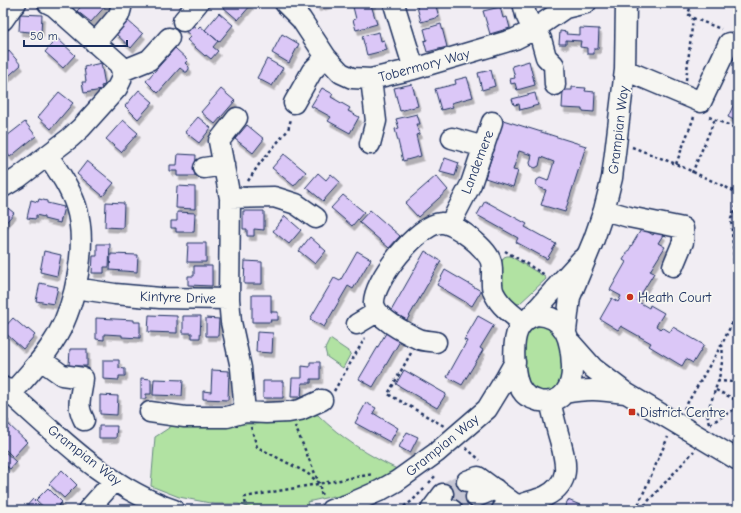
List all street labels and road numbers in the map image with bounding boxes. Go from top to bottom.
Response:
street label: Tobermory Way [377,45,472,86]
street label: Grampian Way [605,84,632,175]
street label: Landemere [458,128,497,197]
street label: Kintyre Drive [140,288,216,307]
street label: Grampian Way [402,410,483,480]
street label: Grampian Way [44,421,126,490]

